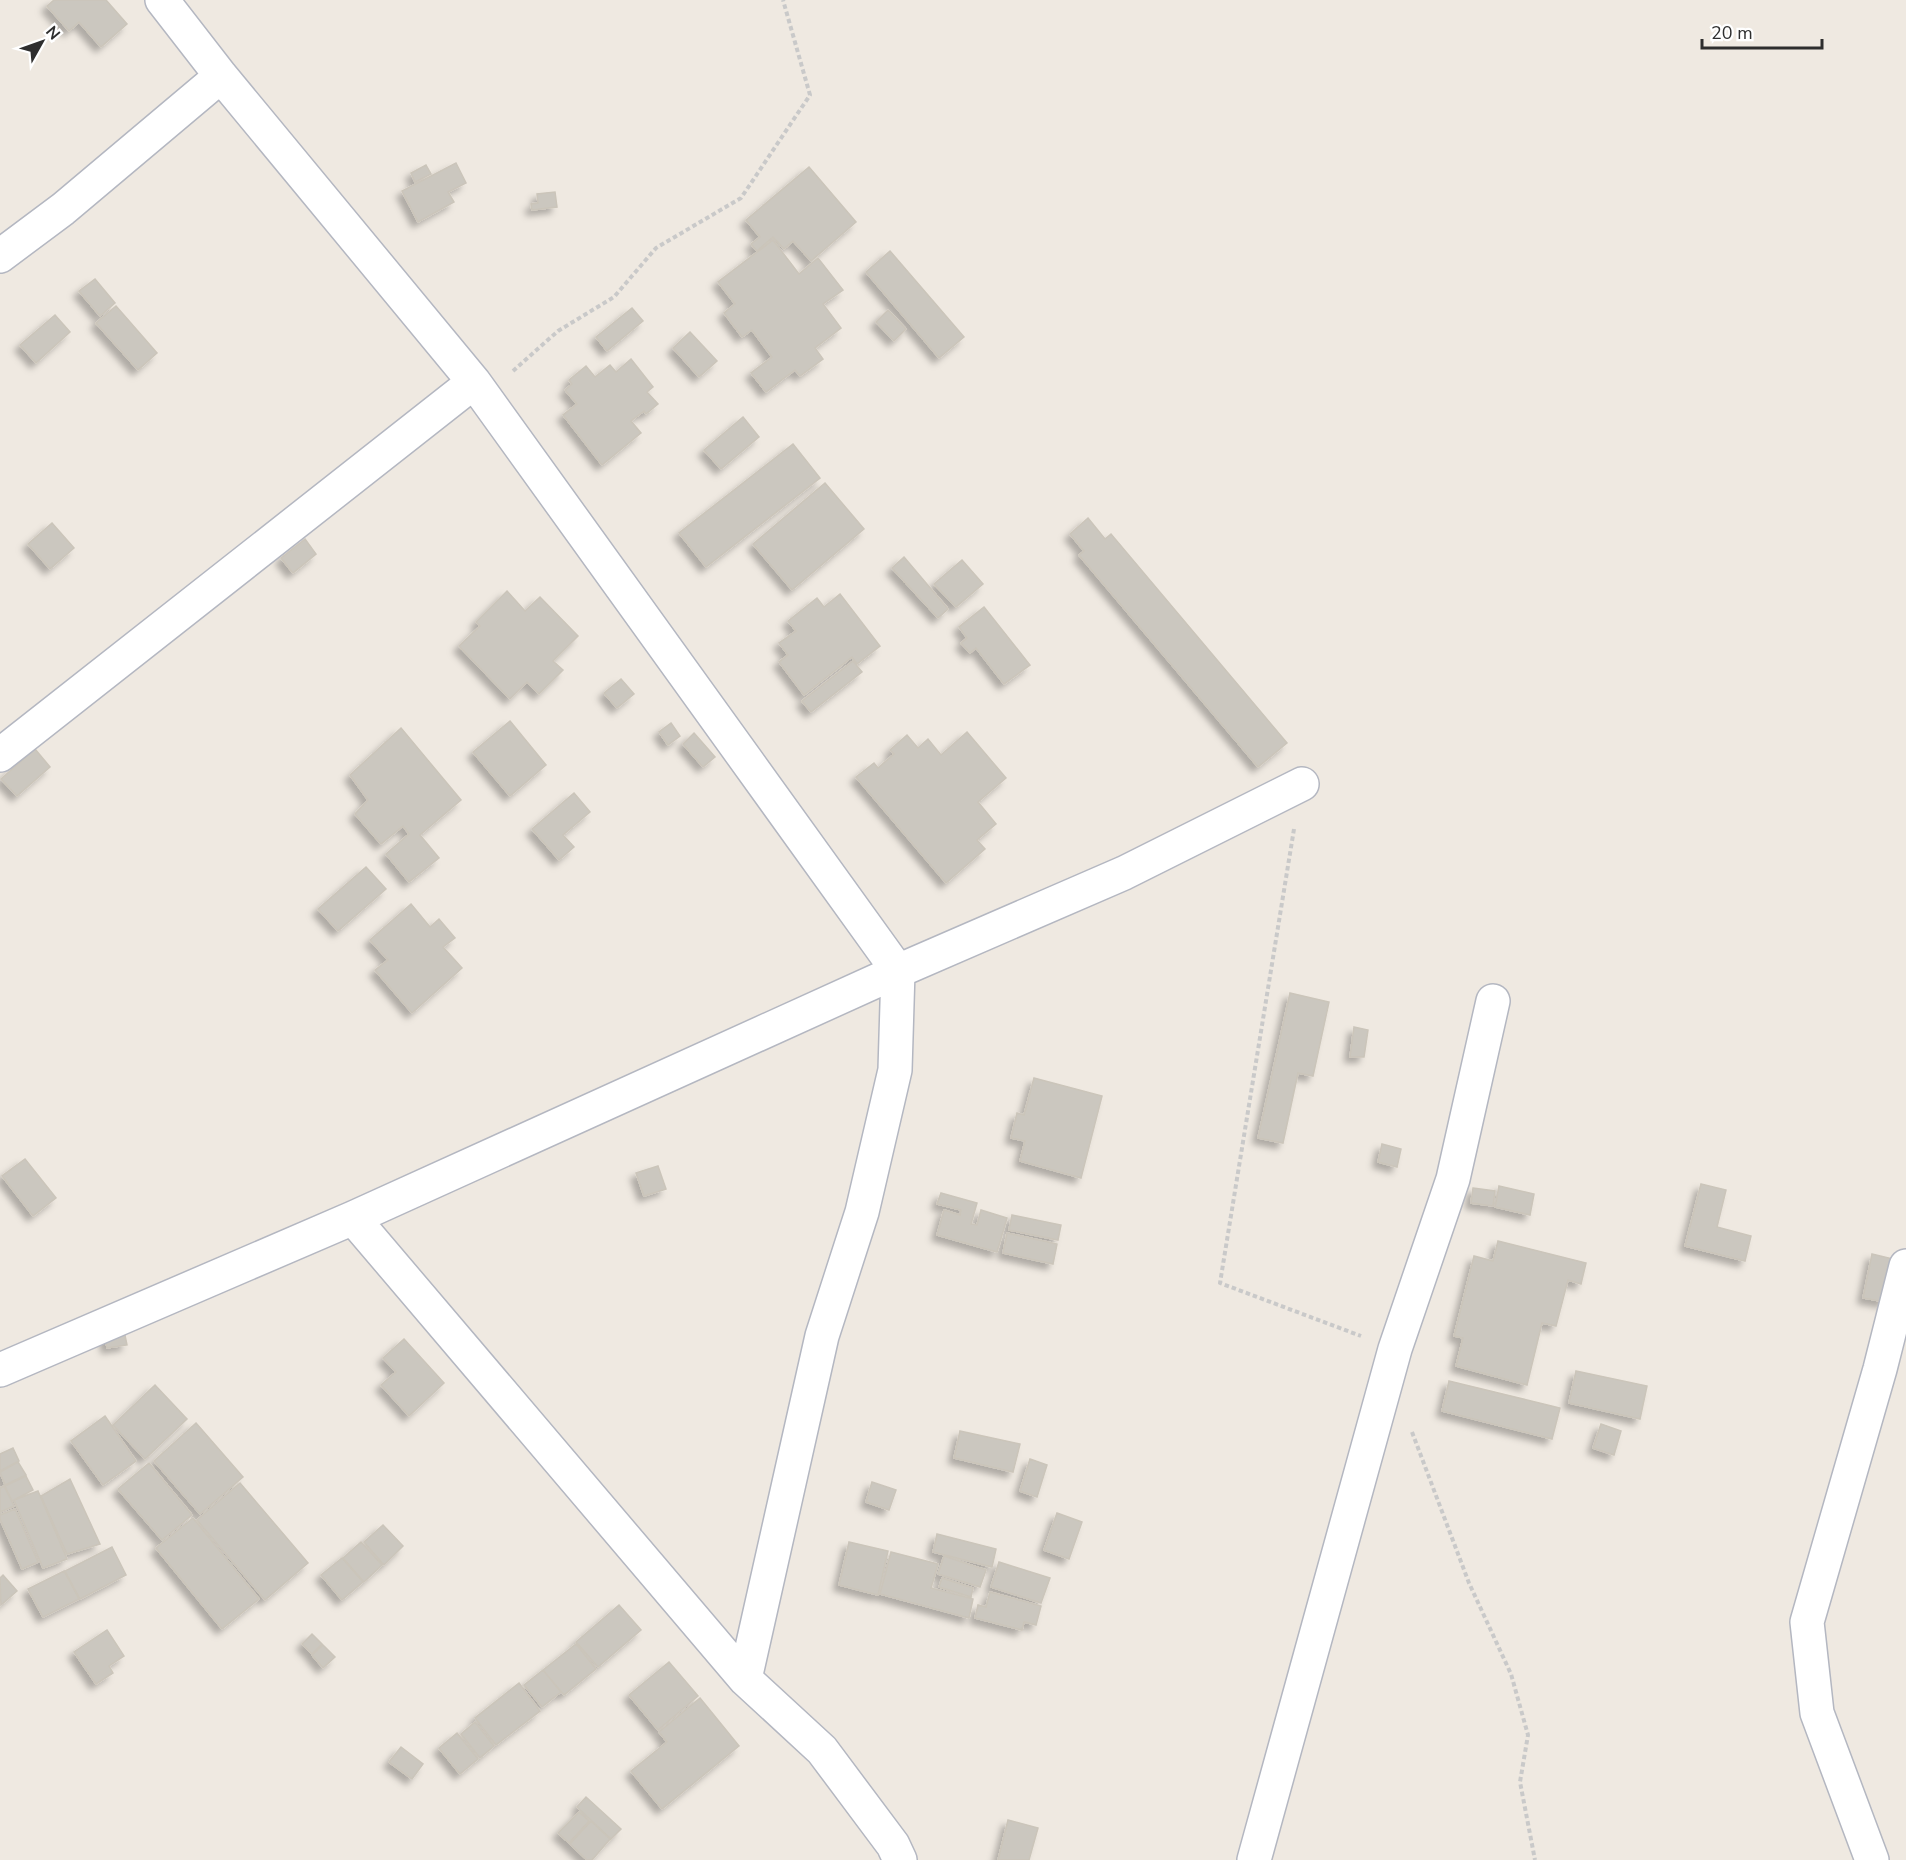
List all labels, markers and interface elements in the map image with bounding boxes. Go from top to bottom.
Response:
north arrow [12,12,72,72]
scale bar [1702,12,1822,50]
text: N [40,21,65,45]
text: 20 m [1711,21,1753,45]

